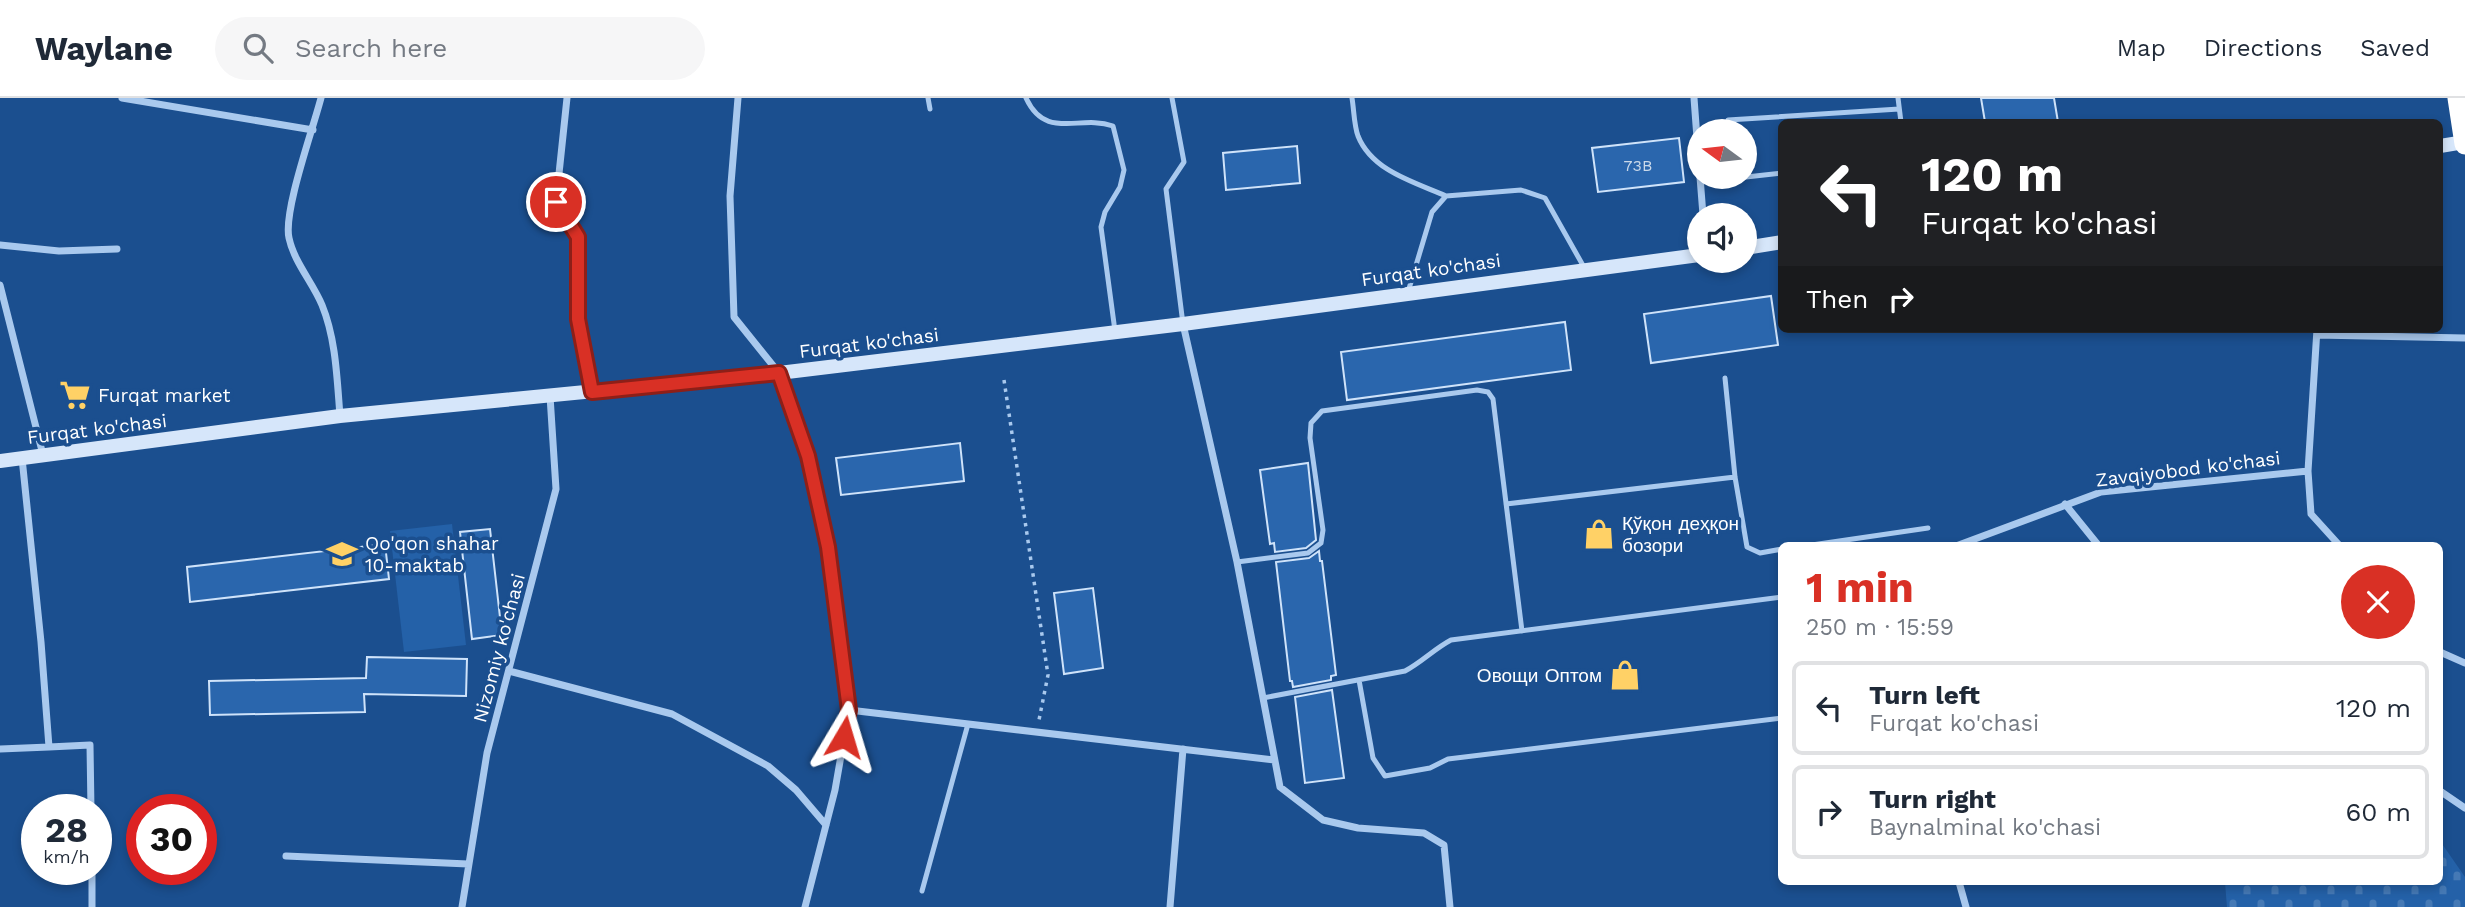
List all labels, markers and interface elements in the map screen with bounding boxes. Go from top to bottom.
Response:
search box [215,17,705,80]
text: Waylane [35,29,173,68]
icon: search [239,29,277,67]
text: Search here [295,33,447,63]
text: Map [2117,34,2166,62]
text: Directions [2204,34,2322,62]
text: Saved [2360,34,2430,62]
north arrow [1687,119,1757,189]
map controls [1687,119,1757,273]
text: 120 m [1921,145,2063,203]
icon: left [1806,147,1897,238]
house number: 73B [1624,156,1652,175]
pin [526,172,586,232]
icon: arrive [537,183,575,221]
button: sound [1687,203,1757,273]
text: Furqat ko'chasi [1921,204,2158,242]
street label: Furqat ko'chasi [1360,249,1502,291]
icon: right [1882,280,1920,318]
text: Then [1806,284,1868,314]
street label: Furqat ko'chasi [798,323,940,363]
supermarket icon: Furqat market [58,378,92,412]
place label: Furqat market [98,384,230,407]
street label: Furqat ko'chasi [26,409,168,449]
street label: Zavqiyobod ko'chasi [2094,446,2282,492]
place label: Қўқон деҳқон бозори [1622,512,1739,557]
shop icon: Қўқон деҳқон бозори [1582,517,1616,551]
place label: Qo'qon shahar 10-maktab [365,532,499,577]
school or university icon: Qo'qon shahar 10-maktab [325,537,359,571]
text: 1 min [1806,563,1914,612]
button: close [2341,565,2415,639]
street label: Nizomiy ko'chasi [468,571,530,725]
text: 250 m · 15:59 [1806,614,1954,641]
shop icon: Овощи Оптом [1608,658,1642,692]
place label: Овощи Оптом [1477,664,1602,687]
text: Turn left [1869,680,1980,710]
icon: left [1810,689,1848,727]
text: 120 m [2336,693,2411,723]
position arrow [807,700,881,774]
text: Furqat ko'chasi [1869,710,2039,737]
text: Turn right [1869,784,1996,814]
icon: right [1810,793,1848,831]
speed limit sign: 30 [126,794,217,885]
text: 60 m [2345,797,2411,827]
text: 28 [45,809,88,851]
text: Baynalminal ko'chasi [1869,814,2101,841]
text: km/h [43,846,90,867]

